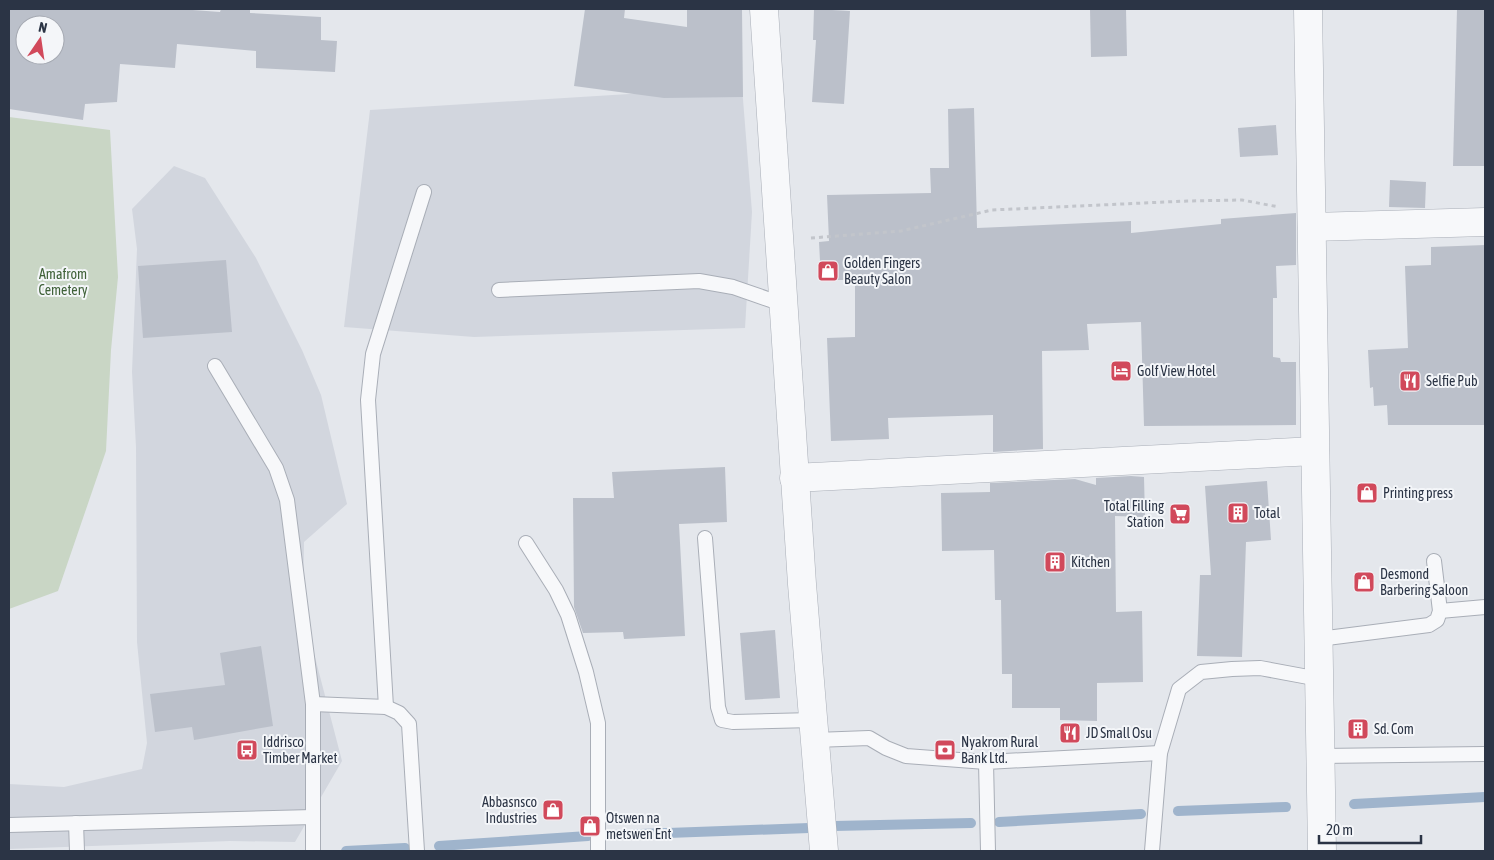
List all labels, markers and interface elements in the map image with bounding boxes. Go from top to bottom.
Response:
north arrow [15,15,65,65]
text: N [37,19,49,36]
place label: Golden Fingers Beauty Salon [844,255,920,287]
shop icon: Golden Fingers Beauty Salon [816,259,840,283]
park label: Amafrom Cemetery [38,266,88,298]
hotel icon: Golf View Hotel [1109,359,1133,383]
place label: Golf View Hotel [1137,363,1216,379]
restaurant icon: Selfie Pub [1398,369,1422,393]
place label: Selfie Pub [1426,373,1478,389]
shop icon: Printing press [1355,481,1379,505]
place label: Printing press [1383,485,1453,501]
place label: Total Filling Station [1104,498,1164,530]
building icon: Total [1226,501,1250,525]
supermarket icon: Total Filling Station [1168,502,1192,526]
place label: Total [1254,505,1280,521]
building icon: Kitchen [1043,550,1067,574]
place label: Kitchen [1071,554,1110,570]
place label: Desmond Barbering Saloon [1380,566,1468,598]
shop icon: Desmond Barbering Saloon [1352,570,1376,594]
building icon: Sd. Com [1346,717,1370,741]
restaurant icon: JD Small Osu [1058,721,1082,745]
place label: Sd. Com [1374,721,1414,737]
place label: JD Small Osu [1086,725,1152,741]
place label: Iddrisco Timber Market [263,734,338,766]
place label: Nyakrom Rural Bank Ltd. [961,734,1038,766]
bus stop icon: Iddrisco Timber Market [235,738,259,762]
bank icon: Nyakrom Rural Bank Ltd. [933,738,957,762]
place label: Abbasnsco Industries [482,794,537,826]
shop icon: Abbasnsco Industries [541,798,565,822]
place label: Otswen na metswen Ent [606,810,671,842]
scale bar [1319,812,1422,844]
shop icon: Otswen na metswen Ent [578,814,602,838]
text: 20 m [1326,821,1353,838]

